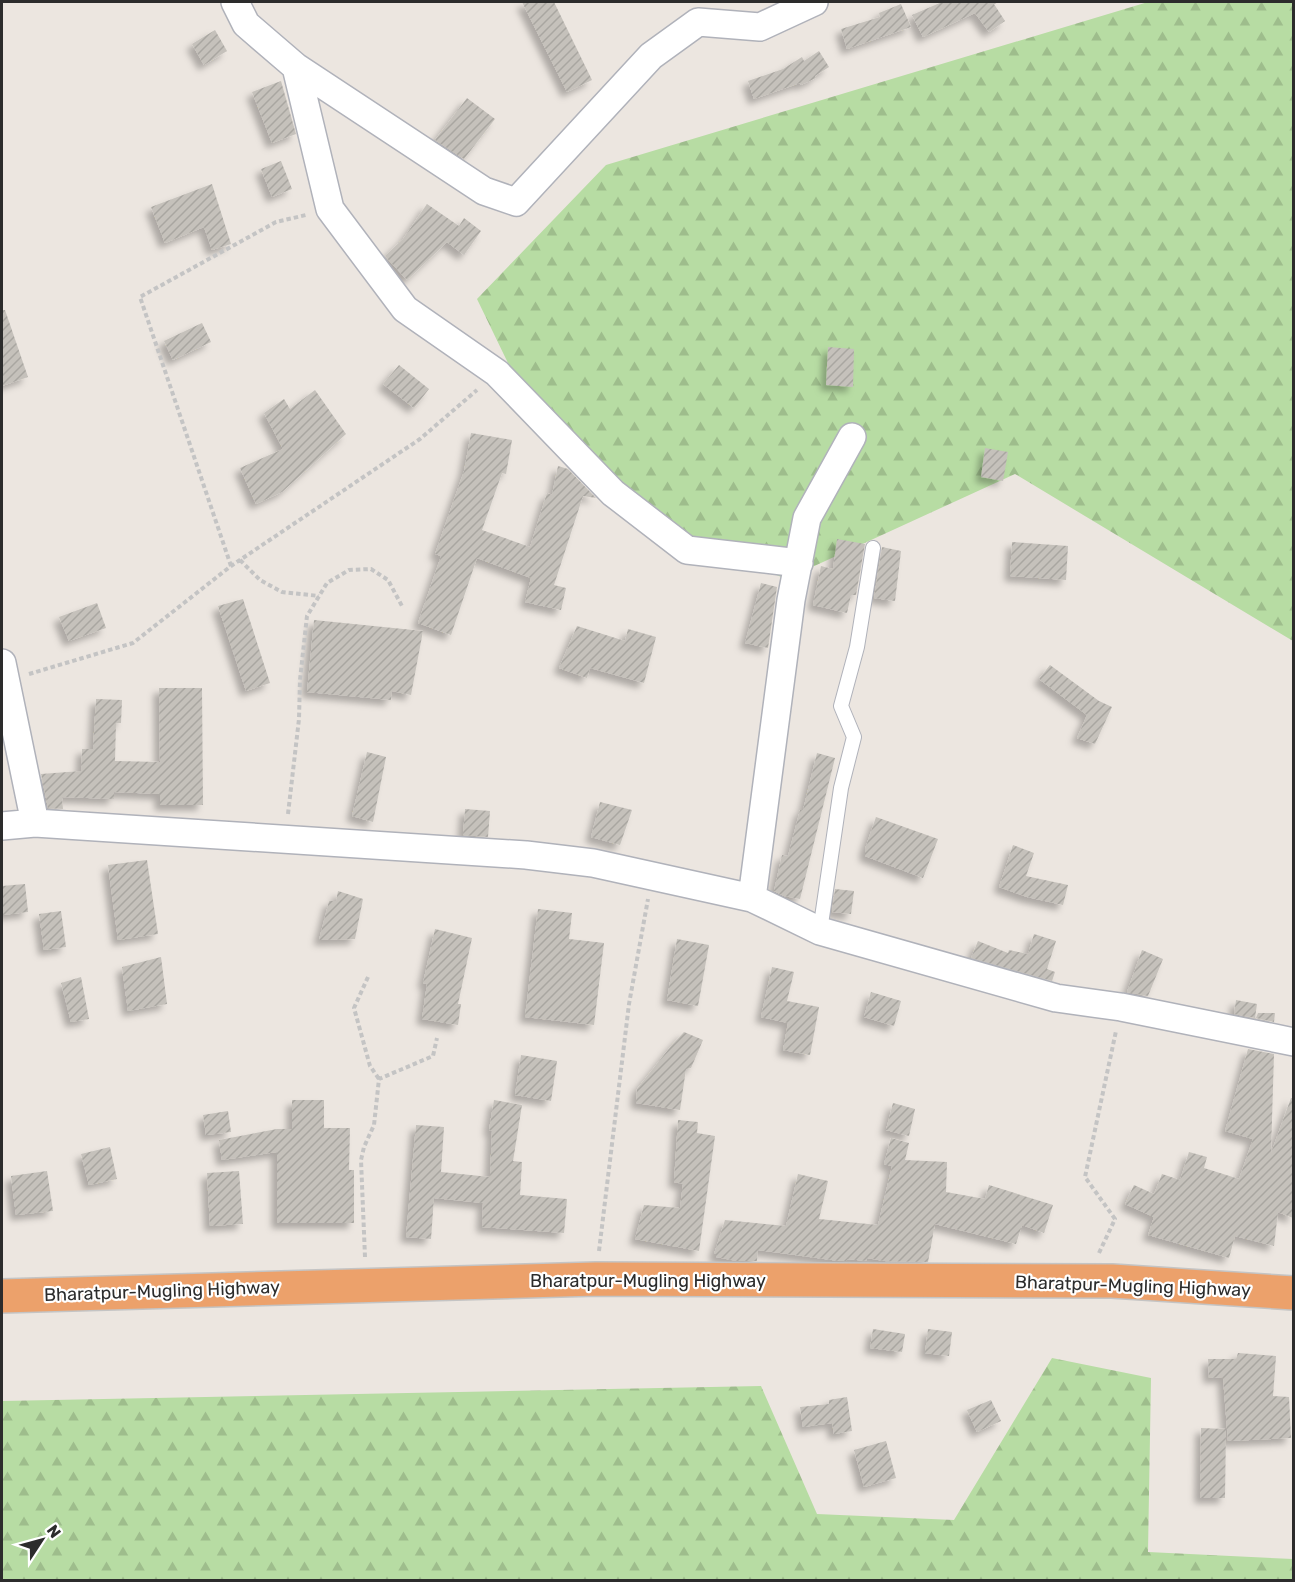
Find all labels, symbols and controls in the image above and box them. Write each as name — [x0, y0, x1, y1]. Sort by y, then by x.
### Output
street label: Bharatpur-Mugling Highway — [530, 1270, 766, 1292]
street label: Bharatpur-Mugling Highway — [1015, 1271, 1251, 1301]
street label: Bharatpur-Mugling Highway — [44, 1276, 280, 1306]
north arrow — [12, 1510, 72, 1570]
text: N — [43, 1521, 65, 1542]

